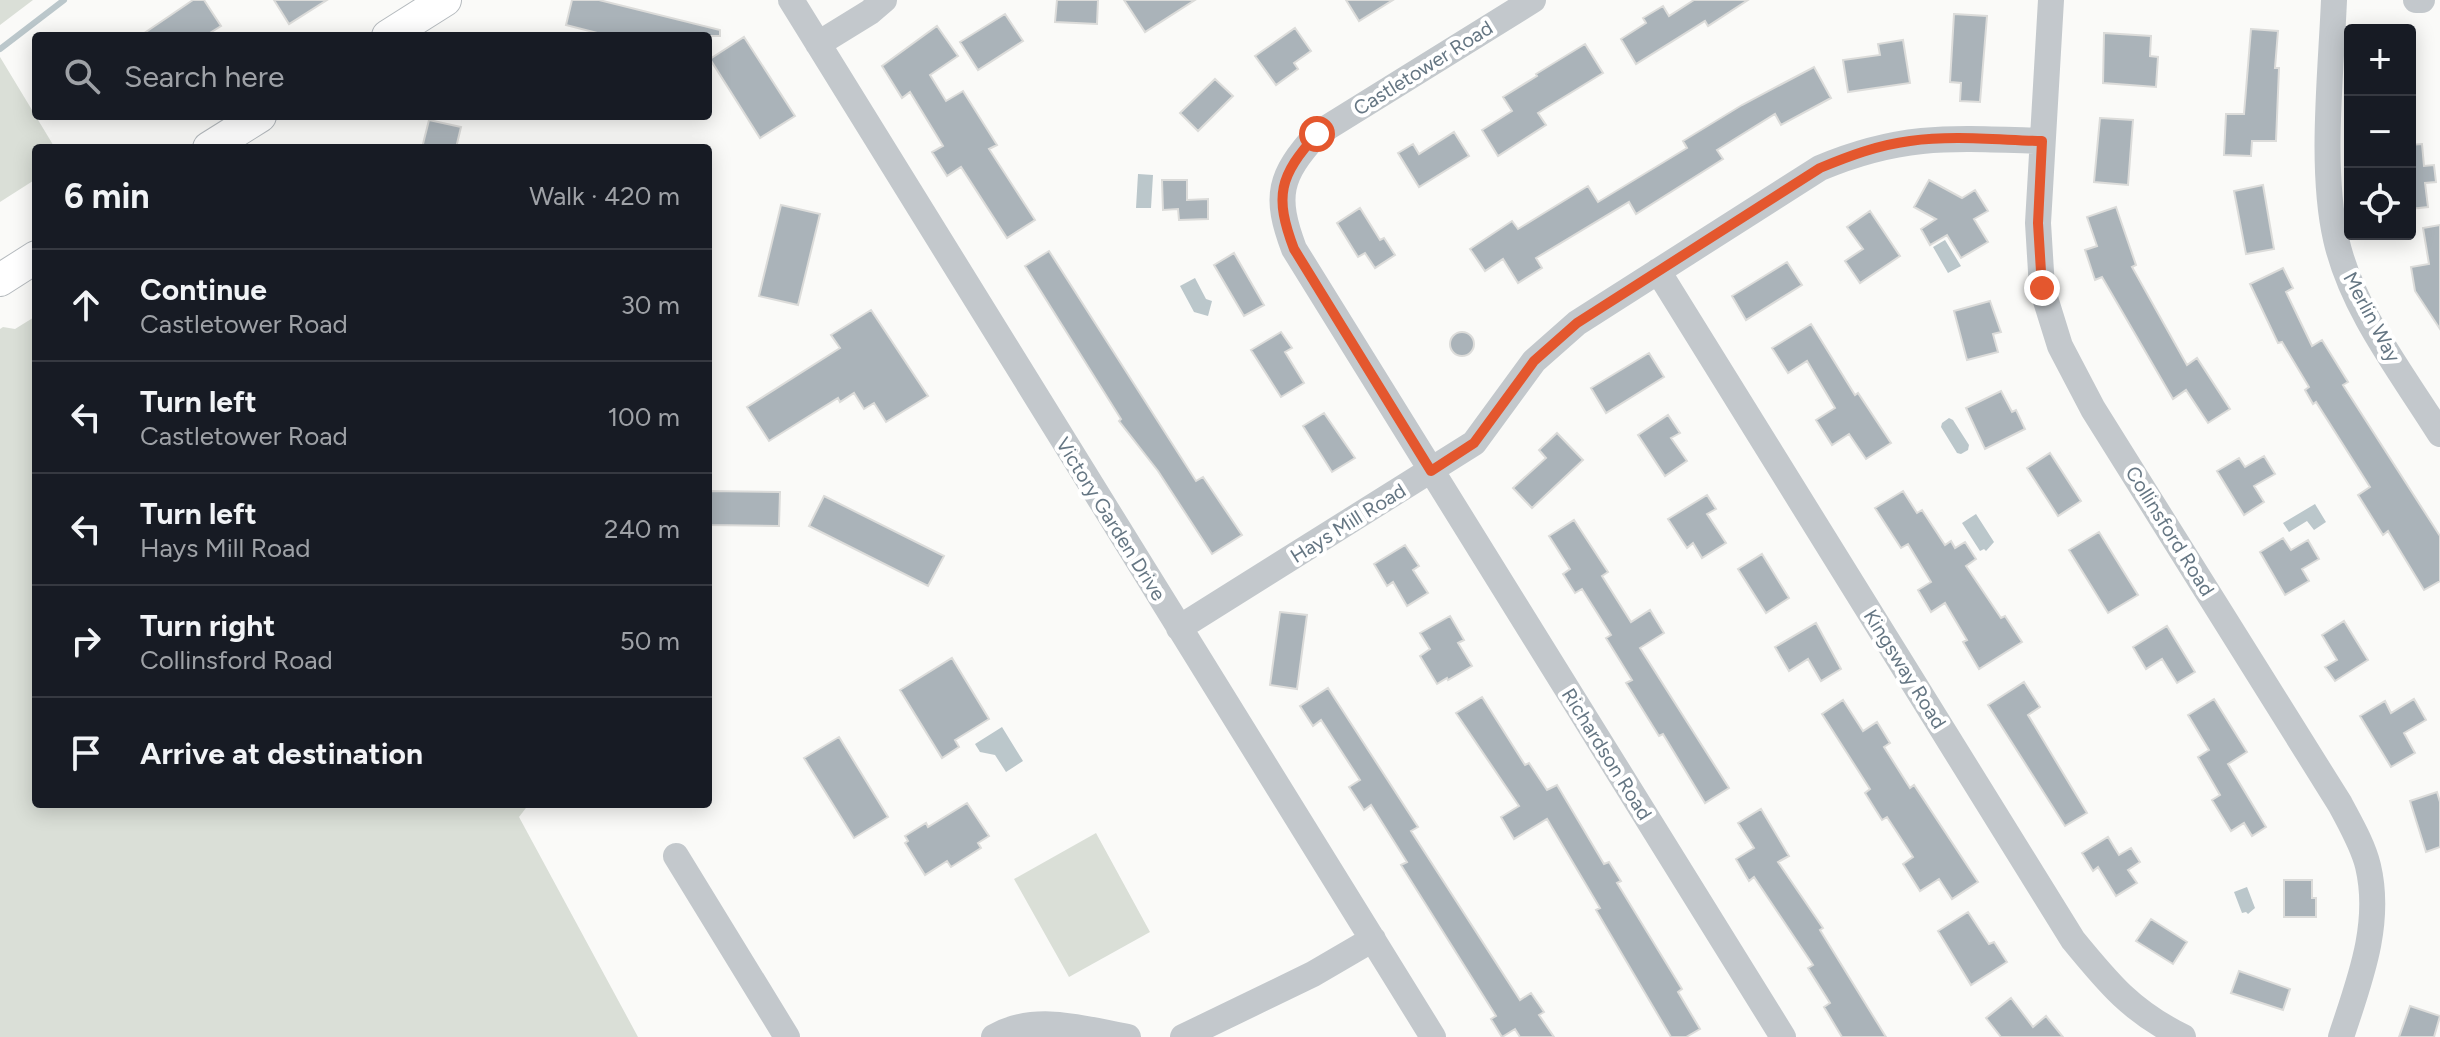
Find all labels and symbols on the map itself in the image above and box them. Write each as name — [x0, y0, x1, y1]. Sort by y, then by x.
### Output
street label: Castletower Road — [1349, 15, 1497, 121]
route start — [1299, 116, 1335, 152]
street label: Merlin Way — [2338, 268, 2406, 367]
route end — [2024, 270, 2060, 306]
street label: Victory Garden Drive — [1051, 433, 1171, 605]
street label: Collinsford Road — [2121, 462, 2219, 600]
street label: Hays Mill Road — [1286, 478, 1410, 568]
street label: Kingsway Road — [1859, 605, 1951, 733]
street label: Richardson Road — [1557, 684, 1657, 824]

